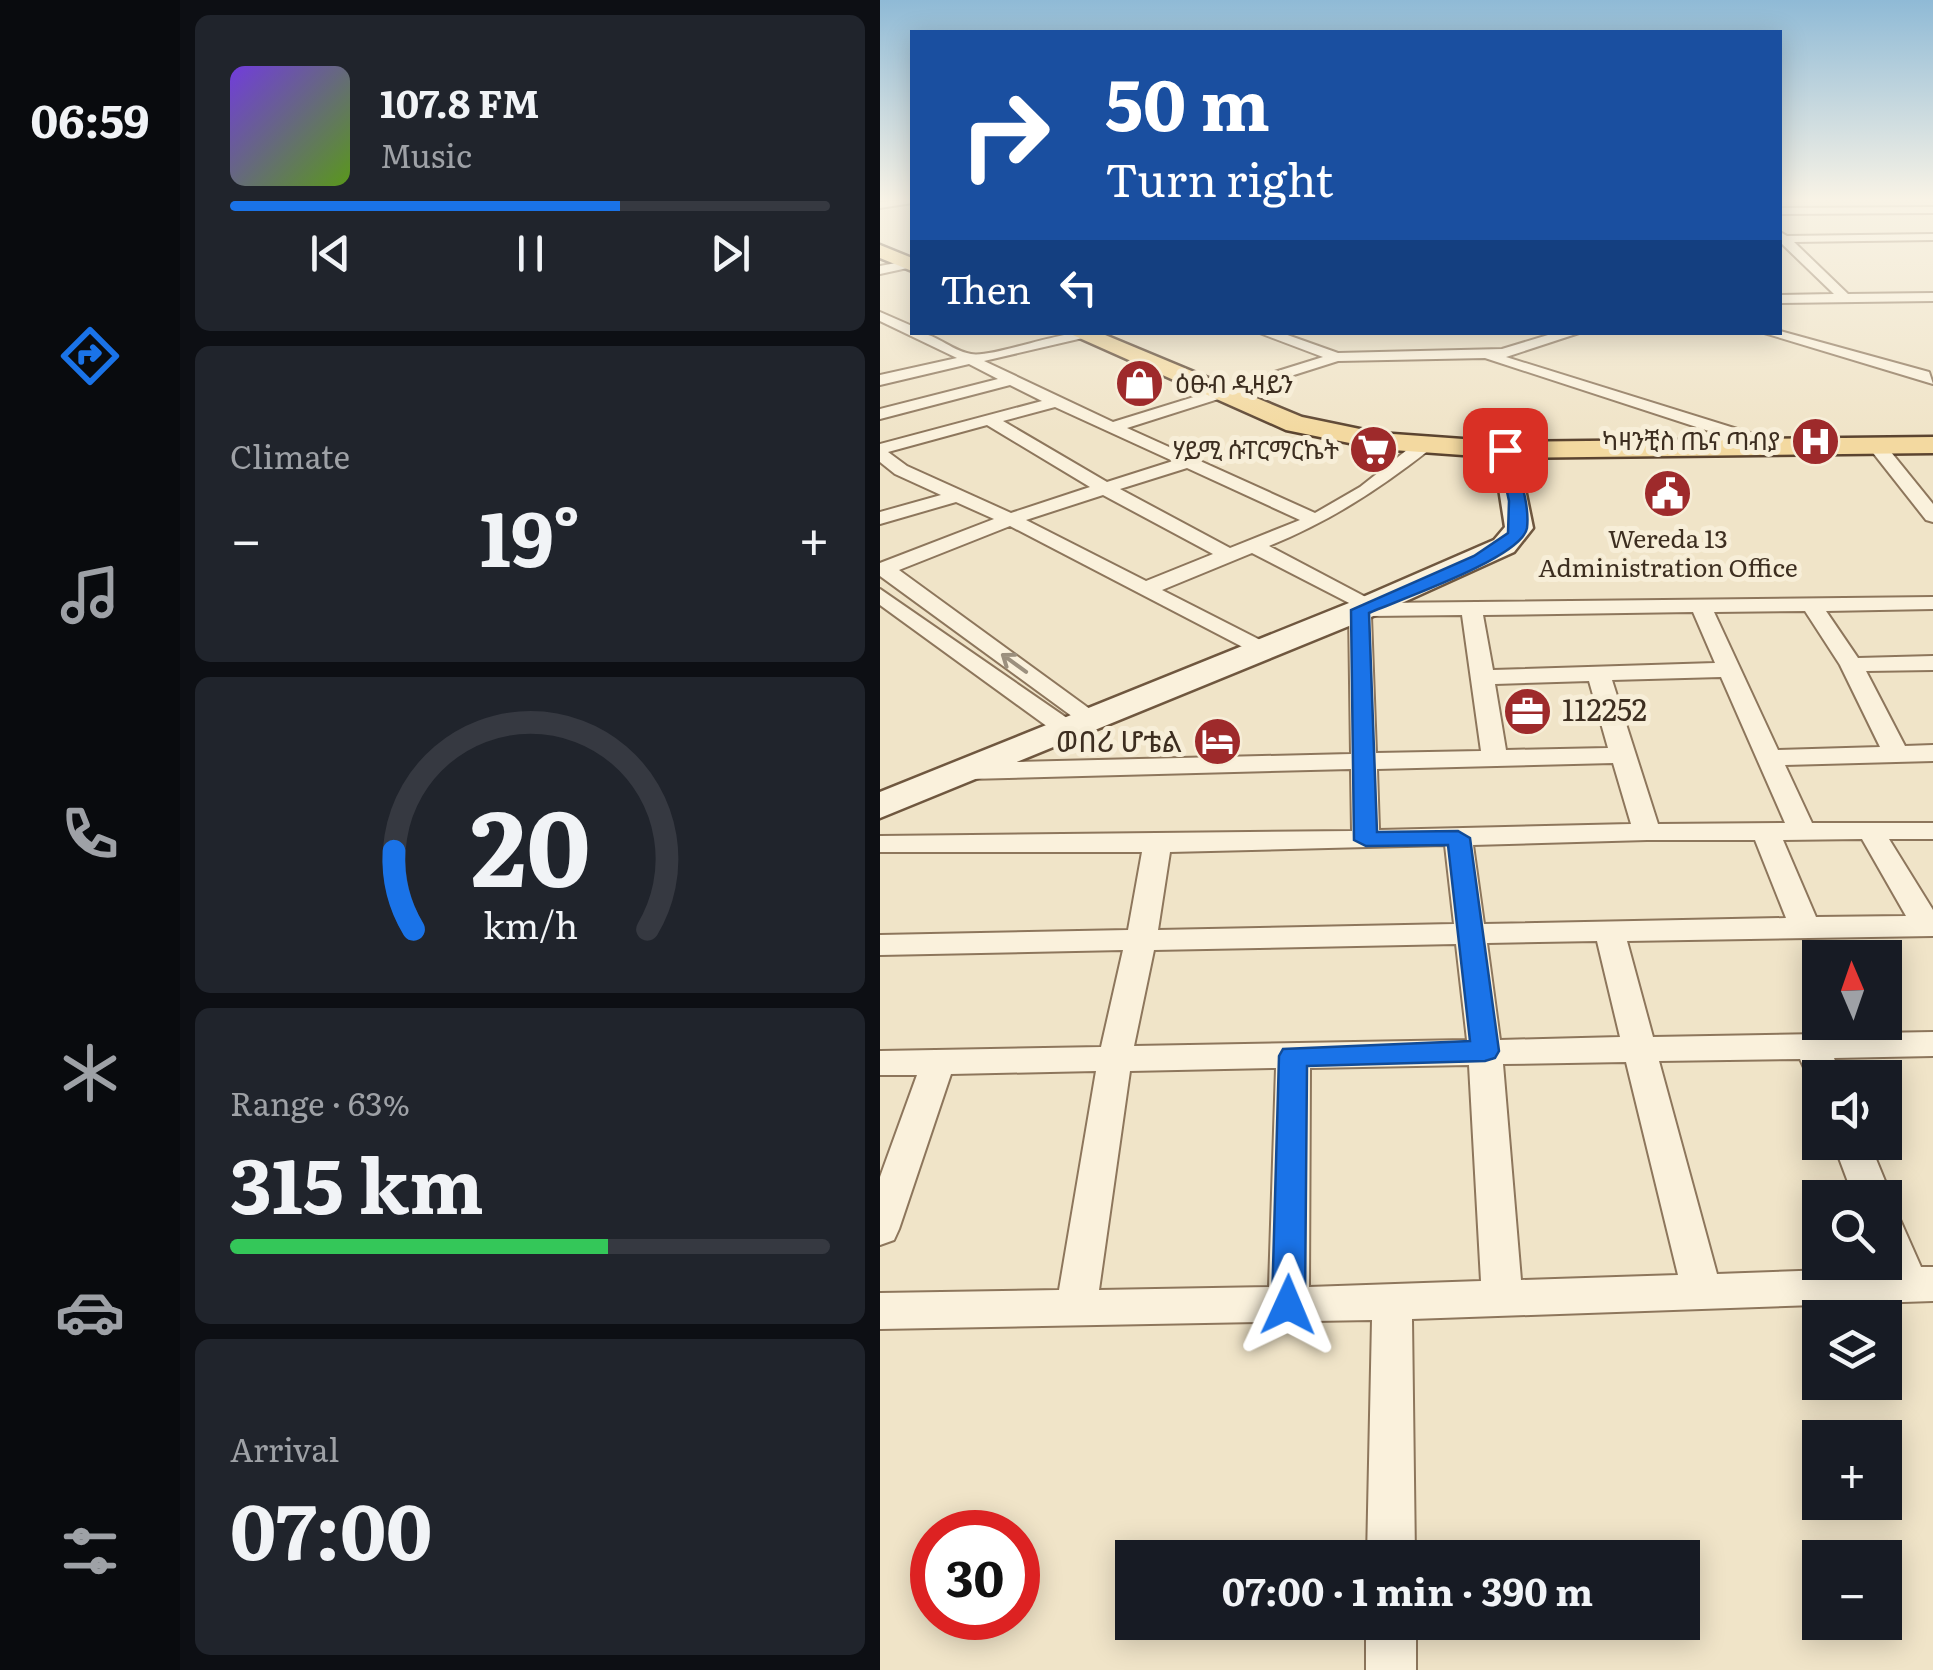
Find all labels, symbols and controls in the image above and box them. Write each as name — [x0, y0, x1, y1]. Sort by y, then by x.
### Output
text: 50 m — [1105, 49, 1270, 153]
icon: right — [940, 70, 1070, 200]
text: 107.8 FM — [380, 73, 540, 130]
text: 06:59 — [31, 85, 149, 152]
text: Music — [380, 130, 472, 178]
text: Turn right — [1105, 144, 1333, 211]
icon: previous — [303, 226, 358, 281]
icon: pause — [503, 226, 558, 281]
icon: next — [703, 226, 758, 281]
text: Then — [940, 259, 1031, 316]
icon: left — [1051, 260, 1106, 315]
icon: directions — [55, 321, 125, 391]
shop icon: ዕፁብ ዲዛይን — [1114, 358, 1166, 410]
place label: ዕፁብ ዲዛይን — [1175, 364, 1293, 401]
pin — [1463, 408, 1548, 493]
hospital icon: ካዛንቺስ ጤና ጣብያ — [1789, 415, 1841, 467]
place label: ካዛንቺስ ጤና ጣብያ — [1602, 421, 1780, 458]
icon: arrive — [1478, 423, 1533, 478]
supermarket icon: ሃይሚ ሱፐርማርኬት — [1348, 424, 1400, 476]
place label: ሃይሚ ሱፐርማርኬት — [1173, 430, 1339, 467]
text: Climate — [230, 431, 350, 479]
public building icon: Wereda 13 Administration Office — [1642, 467, 1694, 519]
text: 19° — [480, 479, 580, 590]
text: − — [230, 495, 262, 577]
text: + — [798, 495, 830, 577]
place label: Wereda 13 Administration Office — [1538, 519, 1798, 585]
icon: music — [55, 560, 125, 630]
one-way arrow — [1001, 653, 1028, 674]
office icon: 112252 — [1501, 685, 1553, 737]
place label: 112252 — [1562, 686, 1647, 730]
hotel icon: ወበሪ ሆቴል — [1191, 716, 1243, 768]
place label: ወበሪ ሆቴል — [1056, 717, 1182, 761]
text: 20 — [470, 765, 590, 919]
icon: phone — [55, 799, 125, 869]
text: km/h — [482, 897, 578, 950]
north arrow — [1802, 940, 1902, 1040]
map controls — [1802, 940, 1902, 1640]
icon: climate — [55, 1038, 125, 1108]
button: sound — [1802, 1060, 1902, 1160]
text: Range · 63% — [230, 1078, 410, 1126]
text: 315 km — [230, 1126, 484, 1237]
button: search — [1802, 1180, 1902, 1280]
position arrow — [1236, 1253, 1340, 1357]
icon: car — [55, 1277, 125, 1347]
button: layers — [1802, 1300, 1902, 1400]
button: + — [1802, 1420, 1902, 1520]
text: Arrival — [230, 1424, 339, 1472]
text: 07:00 — [230, 1472, 432, 1583]
speed limit sign: 30 — [910, 1510, 1040, 1640]
icon: filters — [55, 1516, 125, 1586]
button: − — [1802, 1540, 1902, 1640]
text: 07:00 · 1 min · 390 m — [1222, 1561, 1593, 1618]

